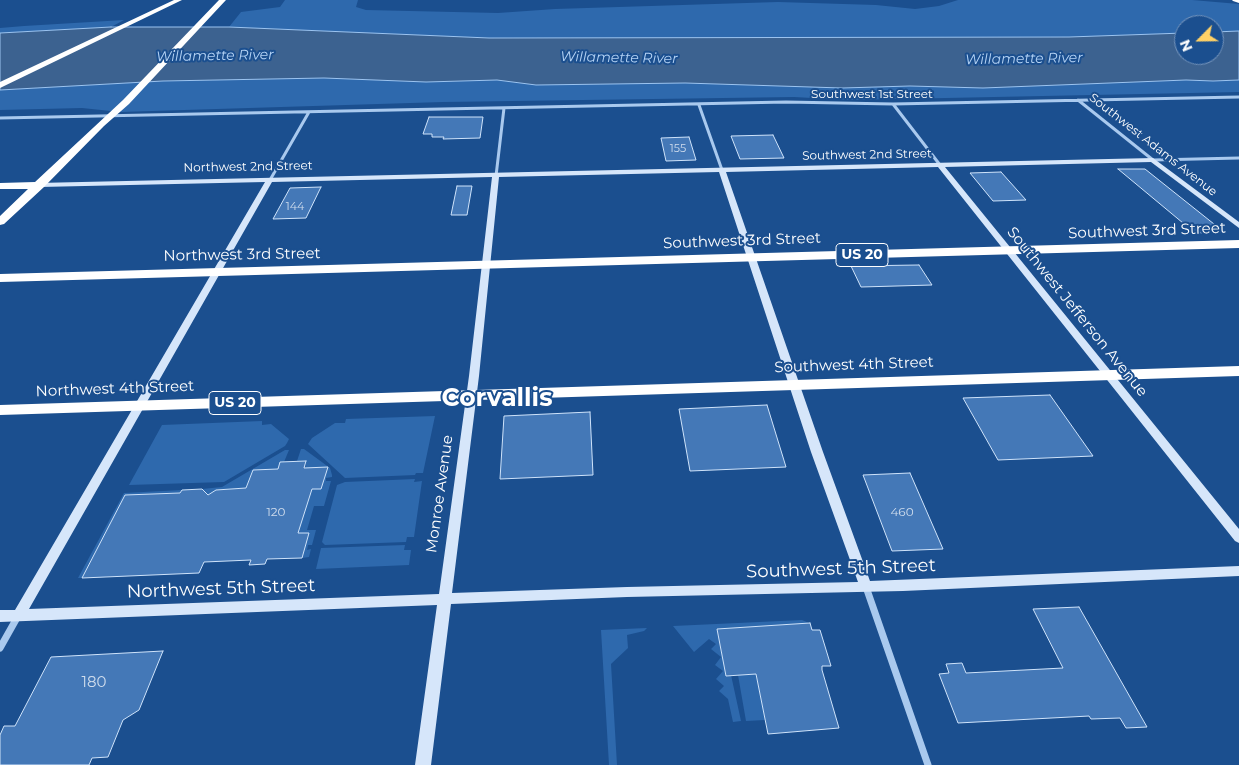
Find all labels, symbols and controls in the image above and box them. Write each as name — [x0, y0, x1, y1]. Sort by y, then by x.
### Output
north arrow — [1174, 15, 1224, 65]
text: N — [1176, 37, 1197, 54]
water label: Willamette River — [156, 47, 274, 65]
water label: Willamette River — [560, 49, 678, 67]
water label: Willamette River — [965, 50, 1083, 68]
street label: Southwest 1st Street — [811, 87, 933, 101]
street label: Southwest Adams Avenue — [1086, 91, 1220, 199]
house number: 155 — [670, 142, 686, 156]
street label: Southwest 2nd Street — [802, 147, 932, 163]
street label: Northwest 2nd Street — [183, 159, 313, 175]
house number: 144 — [286, 200, 304, 214]
street label: Southwest 3rd Street — [1068, 219, 1226, 243]
street label: Southwest Jefferson Avenue — [1003, 223, 1151, 401]
street label: Southwest 3rd Street — [663, 229, 821, 253]
road number: US 20 — [836, 244, 888, 266]
street label: Northwest 3rd Street — [163, 245, 321, 265]
street label: Southwest 4th Street — [774, 353, 934, 377]
street label: Northwest 4th Street — [35, 377, 195, 401]
district label: Corvallis — [442, 384, 552, 414]
road number: US 20 — [209, 392, 261, 414]
street label: Monroe Avenue — [423, 434, 457, 554]
house number: 120 — [266, 505, 286, 519]
house number: 460 — [890, 505, 914, 519]
street label: Southwest 5th Street — [746, 555, 936, 583]
street label: Northwest 5th Street — [126, 575, 316, 603]
house number: 180 — [82, 674, 106, 692]

